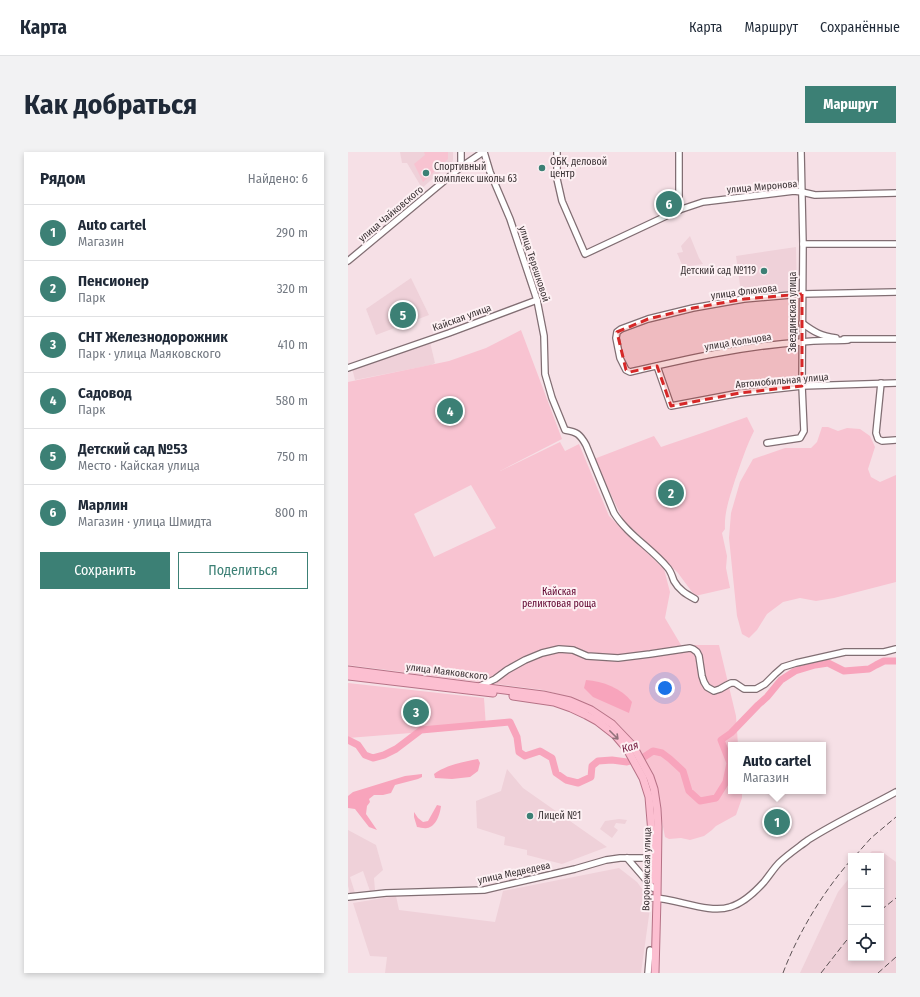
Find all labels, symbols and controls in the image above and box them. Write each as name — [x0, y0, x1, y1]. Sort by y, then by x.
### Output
text: Карта — [20, 16, 67, 39]
text: Карта — [689, 19, 722, 36]
text: Маршрут — [744, 19, 798, 36]
text: Сохранённые — [820, 19, 900, 36]
button: Маршрут — [805, 86, 896, 123]
text: Как добраться — [24, 88, 197, 121]
place label: ОБК, деловой центр — [550, 156, 607, 180]
place label: Спортивный комплекс школы 63 — [434, 161, 517, 185]
marker: ОБК, деловой центр — [537, 163, 547, 173]
text: Рядом — [40, 168, 85, 189]
marker: Спортивный комплекс школы 63 — [421, 168, 431, 178]
text: Найдено: 6 — [248, 171, 308, 186]
street label: улица Миронова — [726, 178, 798, 196]
street label: улица Чайковского — [356, 183, 426, 245]
pin: 6 — [656, 189, 682, 219]
text: Auto cartel — [78, 216, 146, 234]
street label: улица Терешковой — [516, 224, 552, 304]
text: 1 — [50, 225, 56, 240]
text: 290 m — [276, 225, 308, 240]
text: Магазин — [78, 234, 124, 249]
place label: Детский сад №119 — [680, 265, 756, 277]
marker: Детский сад №119 — [759, 266, 769, 276]
text: Пенсионер — [78, 272, 149, 290]
street label: Звездинская улица — [787, 272, 799, 352]
text: 2 — [50, 281, 56, 296]
text: 320 m — [277, 281, 308, 296]
street label: улица Флюкова — [710, 282, 778, 302]
text: Парк — [78, 290, 105, 305]
pin: 5 — [390, 300, 416, 330]
street label: Кайская улица — [431, 302, 493, 334]
text: СНТ Железнодорожник — [78, 328, 228, 346]
street label: улица Кольцова — [704, 331, 773, 353]
text: 3 — [50, 337, 56, 352]
text: 410 m — [278, 337, 308, 352]
text: Парк · улица Маяковского — [78, 346, 221, 361]
street label: Автомобильная улица — [735, 371, 829, 391]
text: Садовод — [78, 384, 132, 402]
text: 4 — [50, 393, 56, 408]
text: 580 m — [276, 393, 308, 408]
pin: 4 — [437, 396, 463, 426]
text: Парк — [78, 402, 105, 417]
text: Детский сад №53 — [78, 440, 188, 458]
text: 5 — [50, 449, 56, 464]
text: 750 m — [277, 449, 308, 464]
text: Место · Кайская улица — [78, 458, 200, 473]
pin: 2 — [658, 478, 684, 508]
text: Марлин — [78, 496, 128, 514]
text: 6 — [50, 505, 56, 520]
text: 800 m — [275, 505, 308, 520]
text: Магазин · улица Шмидта — [78, 514, 212, 529]
button: Сохранить — [40, 552, 170, 589]
button: Поделиться — [178, 552, 308, 589]
park label: Кайская реликтовая роща — [522, 586, 596, 610]
street label: улица Маяковского — [405, 661, 489, 683]
your location — [655, 678, 675, 698]
pin: 3 — [403, 697, 429, 727]
one-way arrow — [609, 730, 619, 740]
water label: Кая — [620, 738, 640, 756]
popup — [728, 742, 826, 794]
text: Auto cartel — [743, 752, 811, 770]
text: Магазин — [743, 770, 789, 785]
pin: 1 — [764, 807, 790, 837]
place label: Лицей №1 — [538, 810, 581, 822]
marker: Лицей №1 — [525, 811, 535, 821]
street label: Воронежская улица — [640, 827, 654, 911]
map controls — [848, 853, 884, 961]
button: + — [848, 853, 884, 889]
street label: улица Медведева — [477, 859, 552, 887]
button: − — [848, 889, 884, 925]
button: locate — [848, 925, 884, 961]

